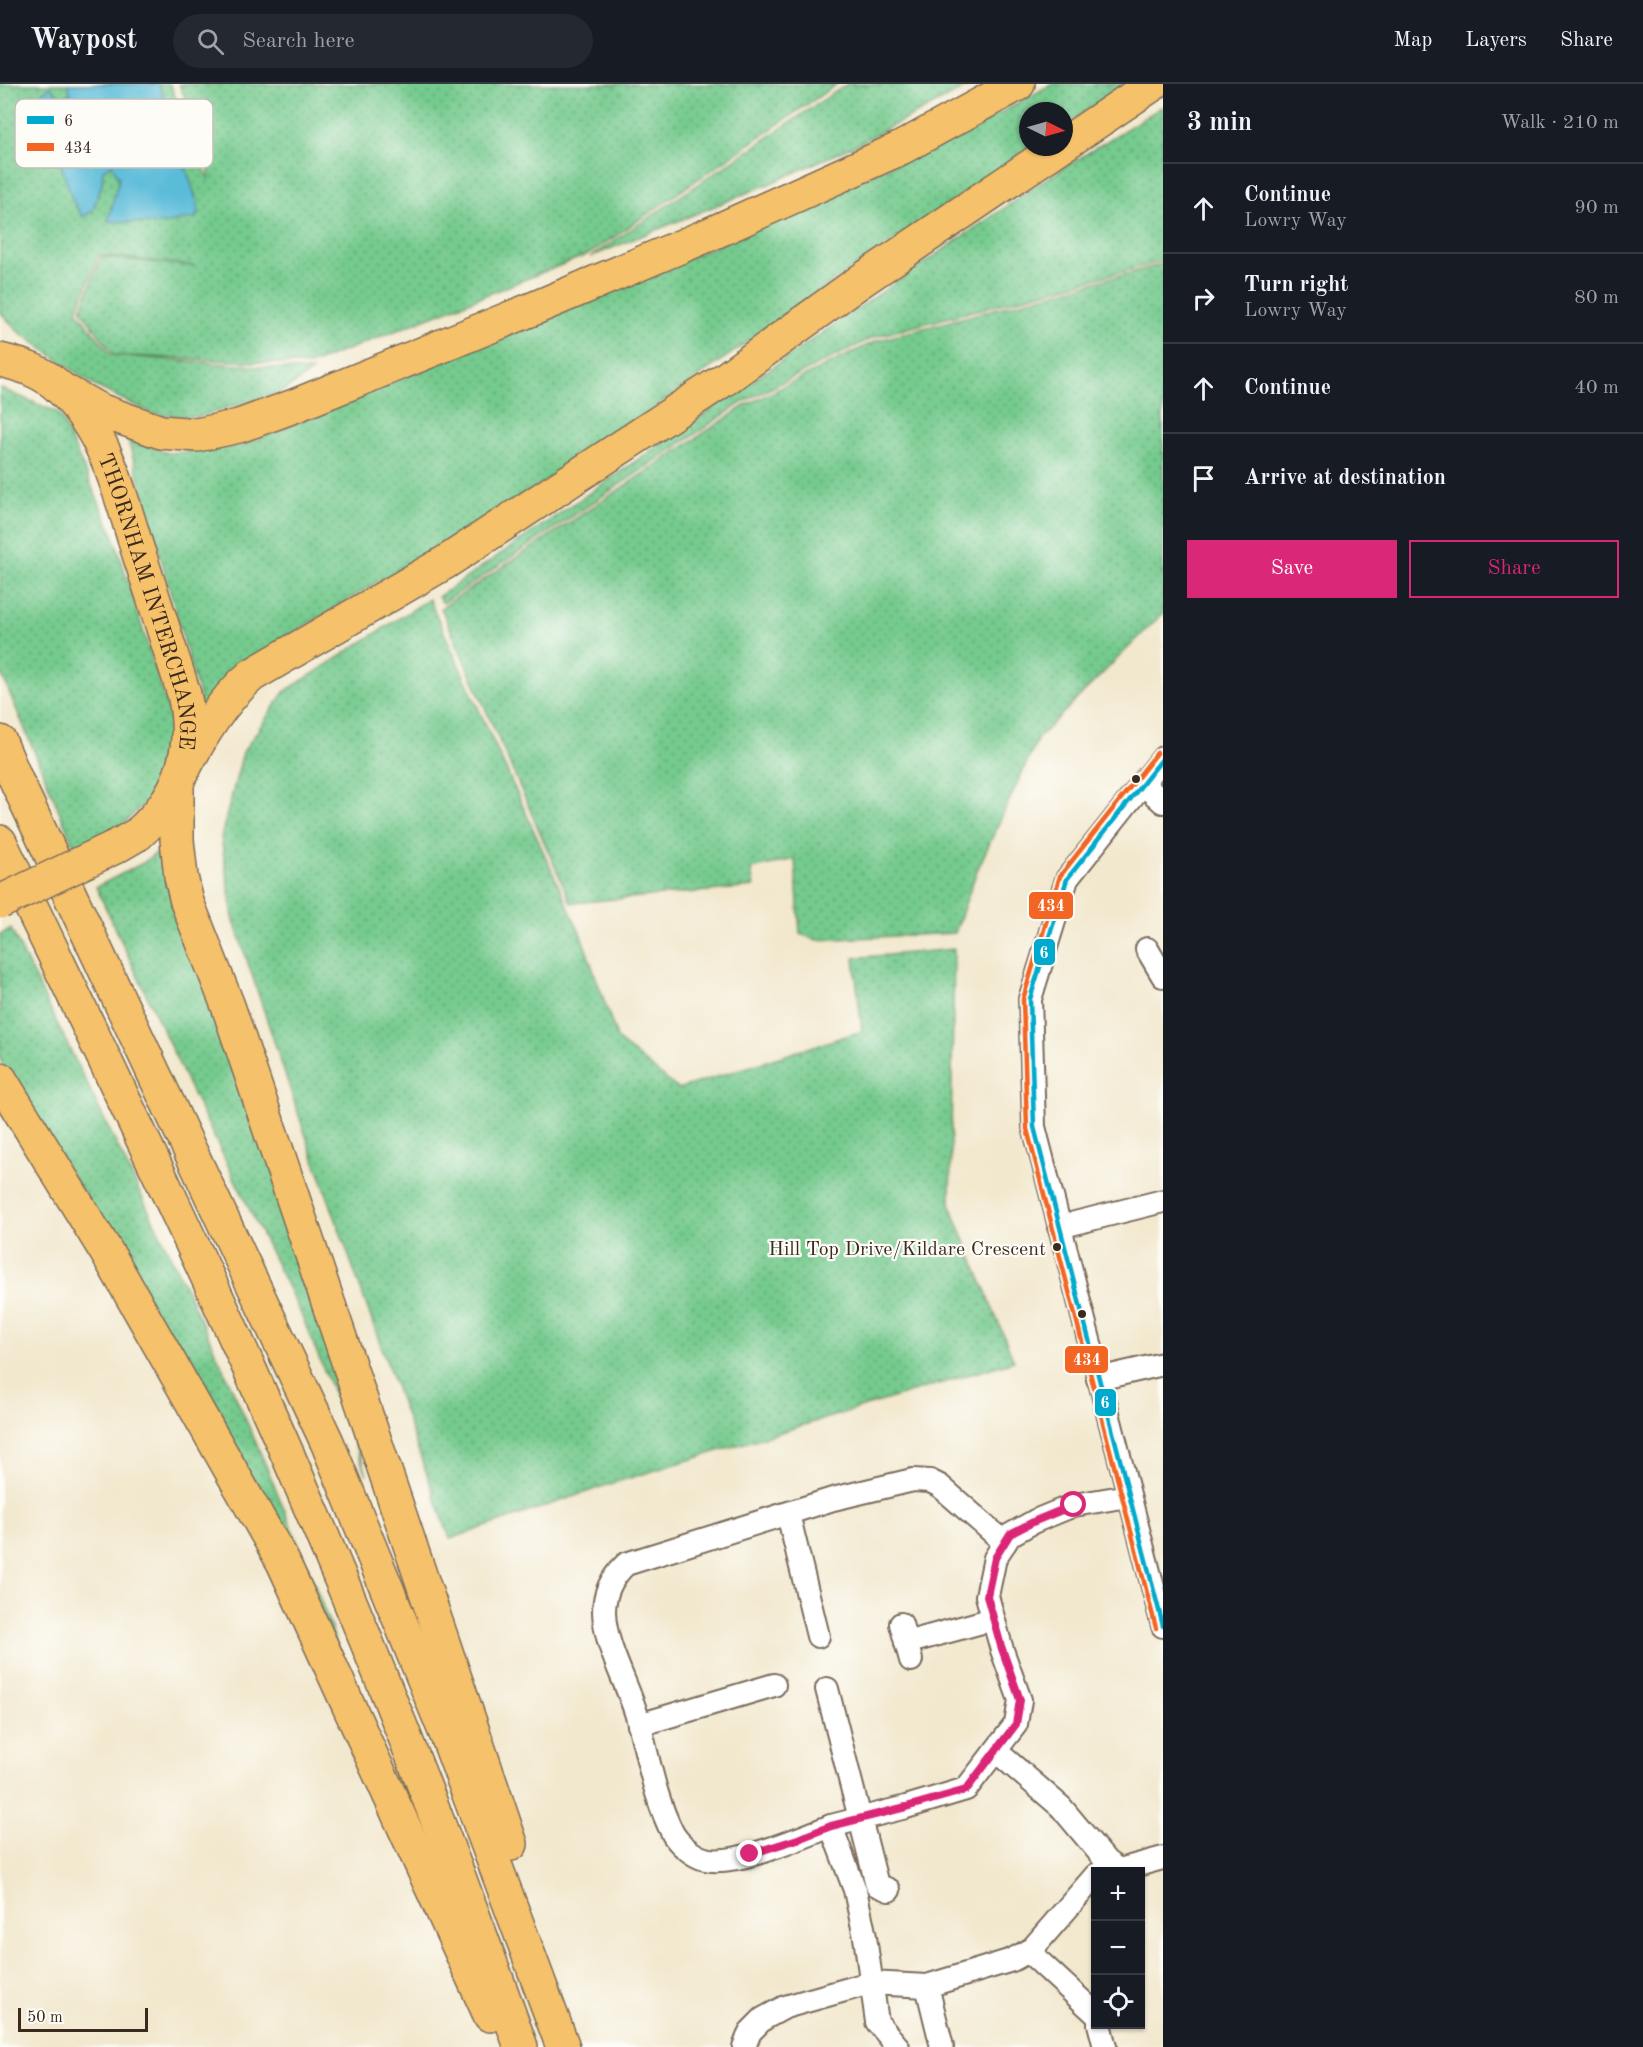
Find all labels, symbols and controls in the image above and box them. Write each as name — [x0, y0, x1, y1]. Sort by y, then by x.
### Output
search box — [173, 14, 593, 68]
icon: search — [194, 25, 227, 58]
text: Waypost — [30, 27, 137, 55]
text: Search here — [242, 30, 355, 52]
text: Map — [1393, 30, 1432, 51]
text: Layers — [1465, 30, 1527, 51]
text: Share — [1560, 30, 1613, 51]
legend — [15, 99, 213, 168]
north arrow — [1019, 102, 1073, 156]
text: 3 min — [1187, 110, 1252, 136]
text: Walk · 210 m — [1500, 113, 1619, 133]
text: 6 — [64, 114, 73, 130]
text: 434 — [64, 141, 92, 157]
text: Continue — [1244, 184, 1331, 206]
icon: ahead — [1187, 192, 1220, 225]
text: 90 m — [1574, 198, 1619, 218]
text: Lowry Way — [1244, 211, 1347, 231]
text: Turn right — [1244, 274, 1348, 296]
icon: right — [1187, 282, 1220, 315]
text: 80 m — [1574, 288, 1619, 308]
text: Lowry Way — [1244, 301, 1347, 321]
icon: ahead — [1187, 372, 1220, 405]
text: Continue — [1244, 377, 1331, 399]
text: 40 m — [1574, 378, 1619, 398]
street label: THORNHAM INTERCHANGE — [93, 450, 197, 751]
icon: arrive — [1187, 462, 1220, 495]
text: Arrive at destination — [1244, 467, 1446, 489]
button: Save — [1187, 540, 1397, 598]
button: Share — [1409, 540, 1619, 598]
unlabelled marker — [1130, 773, 1142, 785]
line badge: 434 — [1028, 891, 1074, 920]
text: 434 — [1037, 899, 1065, 915]
line badge: 6 — [1033, 938, 1056, 966]
text: 6 — [1039, 946, 1049, 962]
place label: Hill Top Drive/Kildare Crescent — [768, 1240, 1046, 1260]
marker: Hill Top Drive/Kildare Crescent — [1051, 1241, 1063, 1253]
unlabelled marker — [1076, 1308, 1088, 1320]
line badge: 434 — [1064, 1345, 1109, 1374]
text: 434 — [1073, 1353, 1101, 1369]
line badge: 6 — [1094, 1388, 1117, 1417]
text: 6 — [1100, 1396, 1110, 1412]
route start — [1060, 1491, 1086, 1517]
route end — [736, 1840, 762, 1866]
map controls — [1091, 1867, 1145, 2029]
button: + — [1091, 1867, 1145, 1921]
button: − — [1091, 1921, 1145, 1975]
button: locate — [1091, 1975, 1145, 2029]
scale bar — [18, 2005, 148, 2032]
text: 50 m — [27, 2010, 63, 2026]

